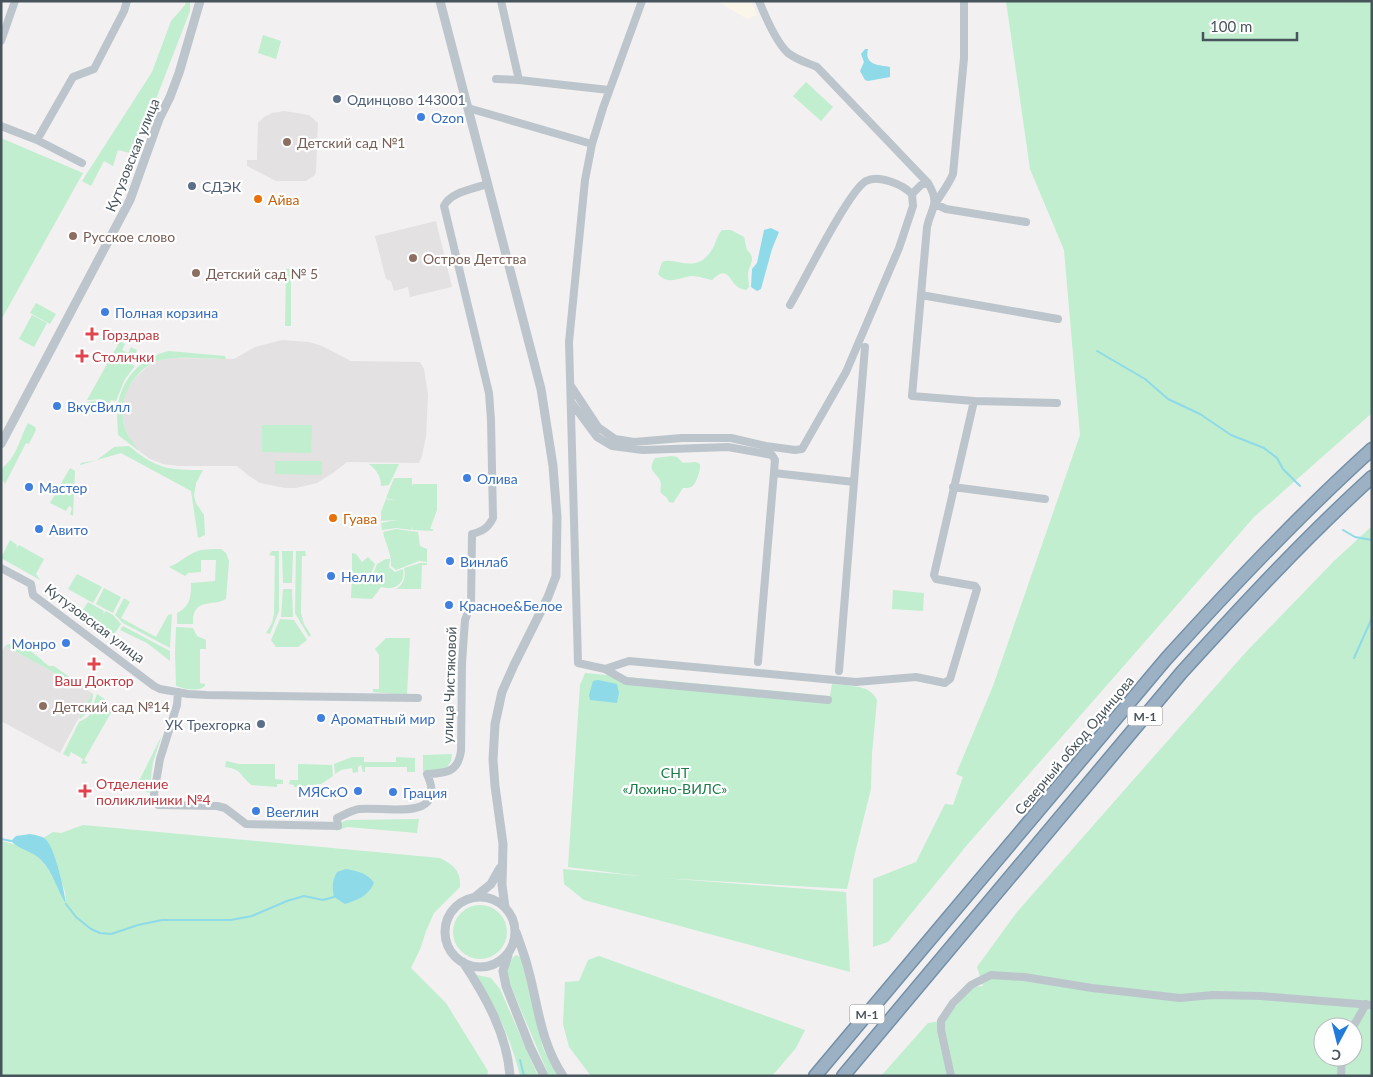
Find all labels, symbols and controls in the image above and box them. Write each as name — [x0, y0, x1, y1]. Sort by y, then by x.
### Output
scale bar — [1203, 10, 1297, 42]
text: 100 m — [1210, 17, 1252, 35]
place label: Одинцово 143001 — [347, 91, 466, 108]
marker: Одинцово 143001 — [331, 93, 343, 105]
street label: Кутузовская улица — [101, 96, 163, 214]
place label: Ozon — [431, 109, 464, 126]
marker: Ozon — [415, 111, 427, 123]
place label: Детский сад №1 — [297, 134, 406, 151]
marker: Детский сад №1 — [281, 136, 293, 148]
place label: СДЭК — [202, 178, 242, 195]
marker: СДЭК — [186, 180, 198, 192]
place label: Айва — [268, 191, 299, 208]
marker: Айва — [252, 193, 264, 205]
place label: Русское слово — [83, 228, 175, 245]
marker: Русское слово — [67, 230, 79, 242]
place label: Остров Детства — [423, 250, 527, 267]
marker: Остров Детства — [407, 252, 419, 264]
place label: Детский сад № 5 — [206, 265, 318, 282]
marker: Детский сад № 5 — [190, 267, 202, 279]
place label: Полная корзина — [115, 304, 218, 321]
marker: Полная корзина — [99, 306, 111, 318]
place label: Горздрав — [102, 326, 159, 343]
marker: Горздрав — [86, 328, 98, 340]
place label: Столички — [92, 348, 154, 365]
marker: Столички — [76, 350, 88, 362]
place label: ВкусВилл — [67, 398, 130, 415]
marker: ВкусВилл — [51, 400, 63, 412]
place label: Олива — [477, 470, 518, 487]
marker: Олива — [461, 472, 473, 484]
place label: Мастер — [39, 479, 88, 496]
marker: Мастер — [23, 481, 35, 493]
place label: Гуава — [343, 510, 377, 527]
marker: Гуава — [327, 512, 339, 524]
place label: Авито — [49, 521, 88, 538]
marker: Авито — [33, 523, 45, 535]
place label: Винлаб — [460, 553, 508, 570]
marker: Винлаб — [444, 555, 456, 567]
place label: Нелли — [341, 568, 383, 585]
marker: Нелли — [325, 570, 337, 582]
street label: Кутузовская улица — [42, 580, 148, 666]
place label: Красное&Белое — [459, 597, 563, 614]
marker: Красное&Белое — [443, 599, 455, 611]
street label: улица Чистяковой — [438, 626, 460, 744]
place label: Монро — [12, 635, 56, 652]
marker: Монро — [60, 637, 72, 649]
marker: Ваш Доктор — [88, 658, 100, 670]
place label: Ваш Доктор — [54, 672, 134, 689]
street label: Северный обход Одинцова — [1011, 672, 1137, 818]
place label: Детский сад №14 — [53, 698, 170, 715]
marker: Детский сад №14 — [37, 700, 49, 712]
road number: М-1 — [1128, 706, 1162, 726]
place label: Ароматный мир — [331, 710, 435, 727]
marker: Ароматный мир — [315, 712, 327, 724]
place label: УК Трехгорка — [165, 716, 251, 733]
marker: УК Трехгорка — [255, 718, 267, 730]
park label: СНТ «Лохино-ВИЛС» — [623, 764, 727, 797]
place label: Отделение поликлиники №4 — [96, 775, 211, 808]
place label: МЯСкО — [298, 783, 348, 800]
marker: Отделение поликлиники №4 — [78, 784, 92, 798]
place label: Грация — [403, 784, 447, 801]
marker: МЯСкО — [352, 785, 364, 797]
marker: Грация — [387, 786, 399, 798]
place label: Beerлин — [266, 803, 319, 820]
marker: Beerлин — [250, 805, 262, 817]
road number: М-1 — [850, 1004, 884, 1024]
north arrow — [1313, 1017, 1363, 1067]
text: С — [1330, 1046, 1342, 1064]

